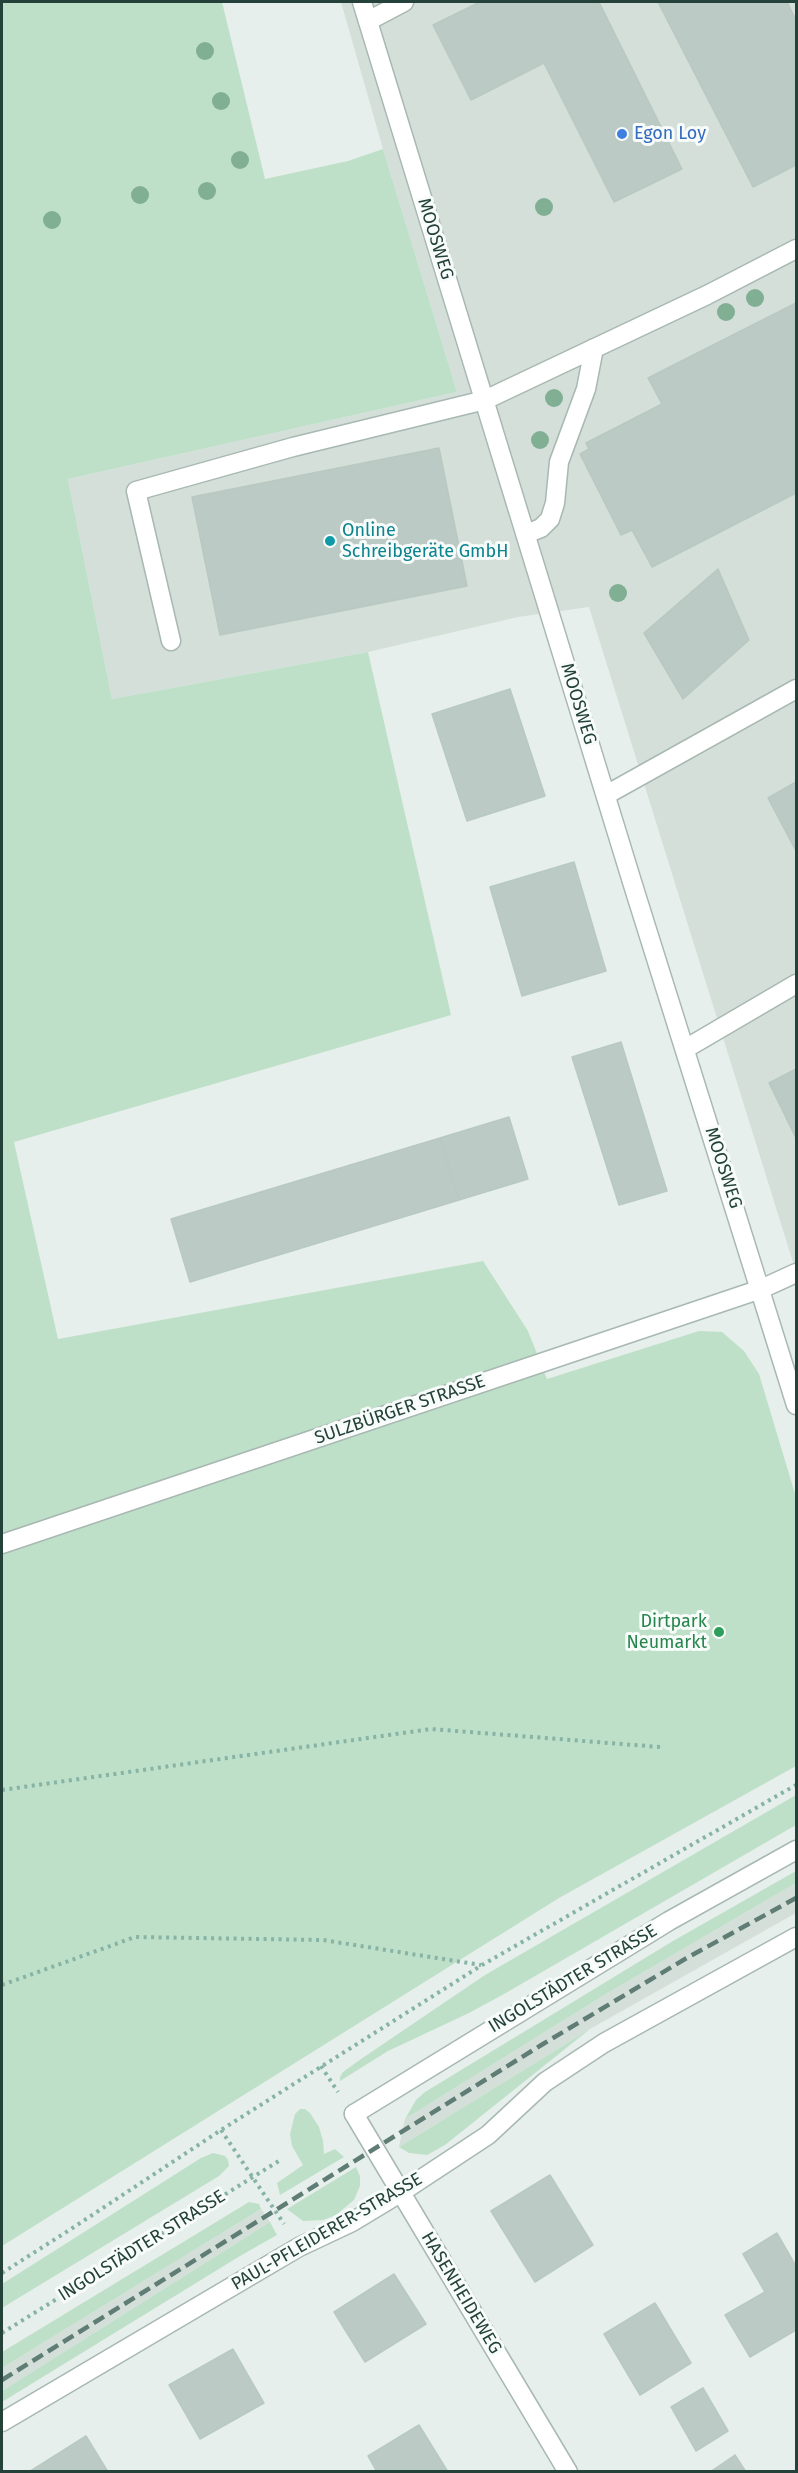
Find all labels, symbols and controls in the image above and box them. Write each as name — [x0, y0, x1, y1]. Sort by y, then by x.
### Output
place label: Egon Loy — [634, 123, 706, 145]
marker: Egon Loy — [615, 127, 629, 141]
street label: MOOSWEG — [412, 196, 458, 282]
place label: Online Schreibgeräte GmbH — [342, 520, 508, 562]
marker: Online Schreibgeräte GmbH — [323, 534, 337, 548]
street label: MOOSWEG — [555, 661, 601, 747]
street label: MOOSWEG — [700, 1125, 746, 1211]
street label: SULZBÜRGER STRASSE — [312, 1371, 488, 1449]
place label: Dirtpark Neumarkt — [627, 1611, 707, 1654]
marker: Dirtpark Neumarkt — [712, 1625, 726, 1639]
street label: INGOLSTÄDTER STRASSE — [485, 1920, 661, 2038]
street label: PAUL-PFLEIDERER-STRASSE — [228, 2168, 426, 2296]
street label: INGOLSTÄDTER STRASSE — [55, 2186, 229, 2306]
street label: HASENHEIDEWEG — [416, 2228, 506, 2358]

